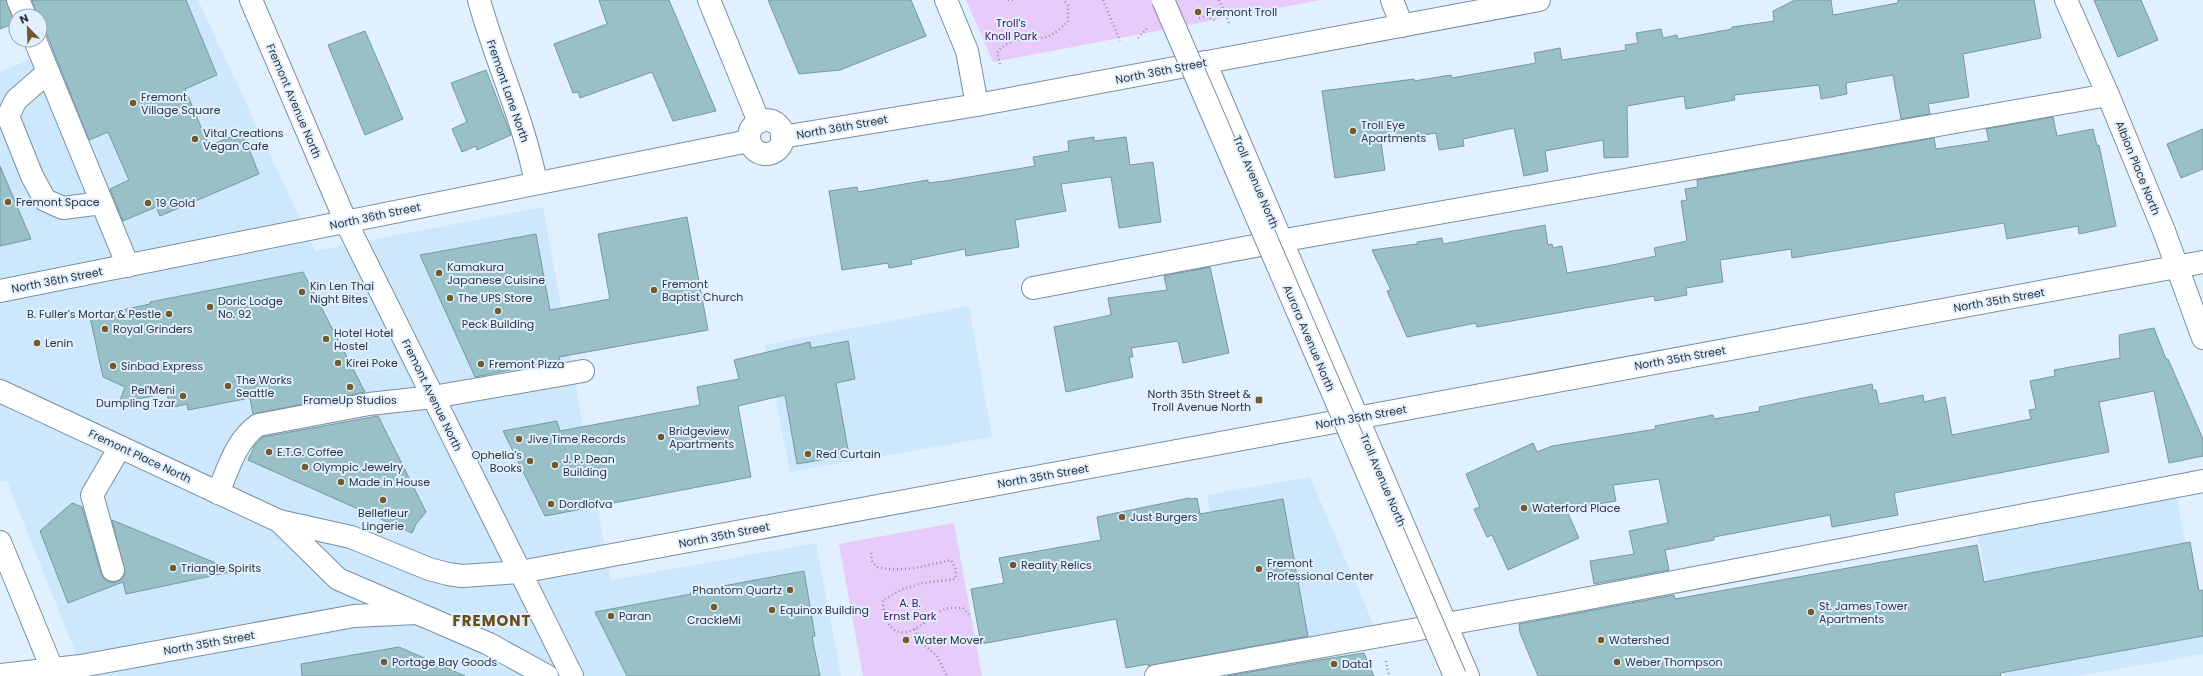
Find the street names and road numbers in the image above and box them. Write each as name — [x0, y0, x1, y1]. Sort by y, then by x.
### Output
street label: Fremont Lane North — [483, 37, 533, 145]
street label: Fremont Avenue North — [263, 41, 325, 161]
street label: North 36th Street — [1114, 54, 1208, 88]
street label: North 36th Street — [795, 111, 889, 143]
street label: Albion Place North — [2112, 119, 2164, 217]
street label: Troll Avenue North — [1229, 133, 1283, 231]
street label: North 36th Street — [328, 199, 422, 233]
street label: North 36th Street — [10, 263, 104, 297]
street label: Aurora Avenue North — [1279, 282, 1339, 394]
street label: North 35th Street — [1952, 284, 2046, 316]
street label: Fremont Avenue North — [398, 336, 466, 454]
street label: North 35th Street — [1633, 342, 1727, 374]
street label: North 35th Street — [1314, 401, 1408, 433]
street label: Fremont Place North — [86, 425, 194, 487]
street label: Troll Avenue North — [1356, 431, 1410, 529]
street label: North 35th Street — [996, 460, 1090, 492]
street label: North 35th Street — [677, 518, 771, 552]
street label: North 35th Street — [162, 627, 256, 659]

